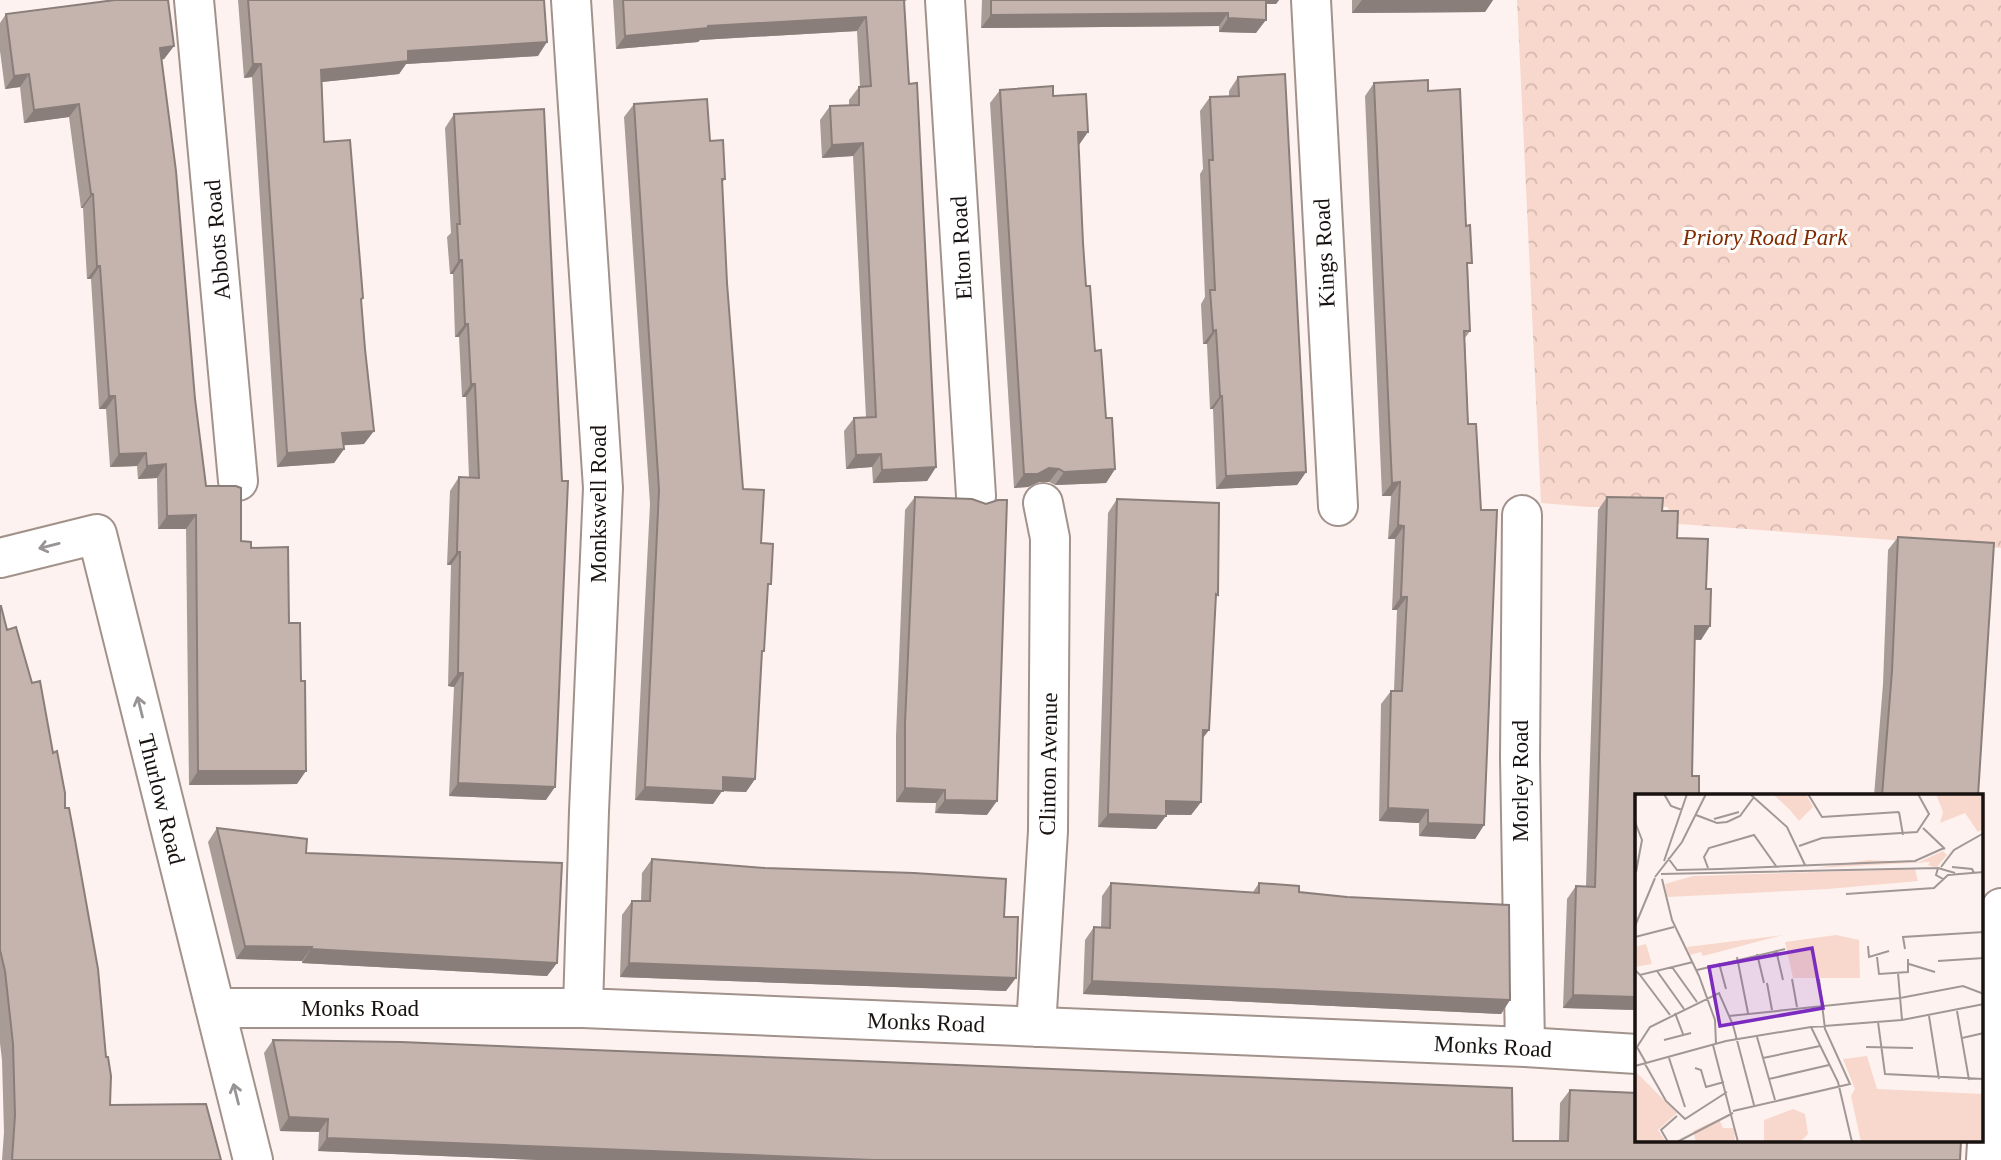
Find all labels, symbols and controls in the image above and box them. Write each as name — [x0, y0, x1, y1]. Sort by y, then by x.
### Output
street label: Abbots Road — [200, 178, 235, 301]
street label: Elton Road — [946, 195, 977, 301]
street label: Kings Road — [1309, 197, 1340, 308]
park label: Priory Road Park — [1682, 225, 1848, 250]
street label: Monkswell Road — [586, 425, 611, 583]
one-way arrow — [38, 540, 61, 553]
street label: Clinton Avenue — [1035, 692, 1062, 836]
one-way arrow — [132, 696, 146, 719]
street label: Morley Road — [1508, 720, 1533, 842]
street label: Thurlow Road — [133, 731, 190, 867]
inset map — [1635, 794, 1983, 1142]
street label: Monks Road — [301, 996, 420, 1021]
street label: Monks Road — [866, 1008, 986, 1037]
street label: Monks Road — [1433, 1031, 1553, 1062]
one-way arrow — [229, 1083, 242, 1106]

